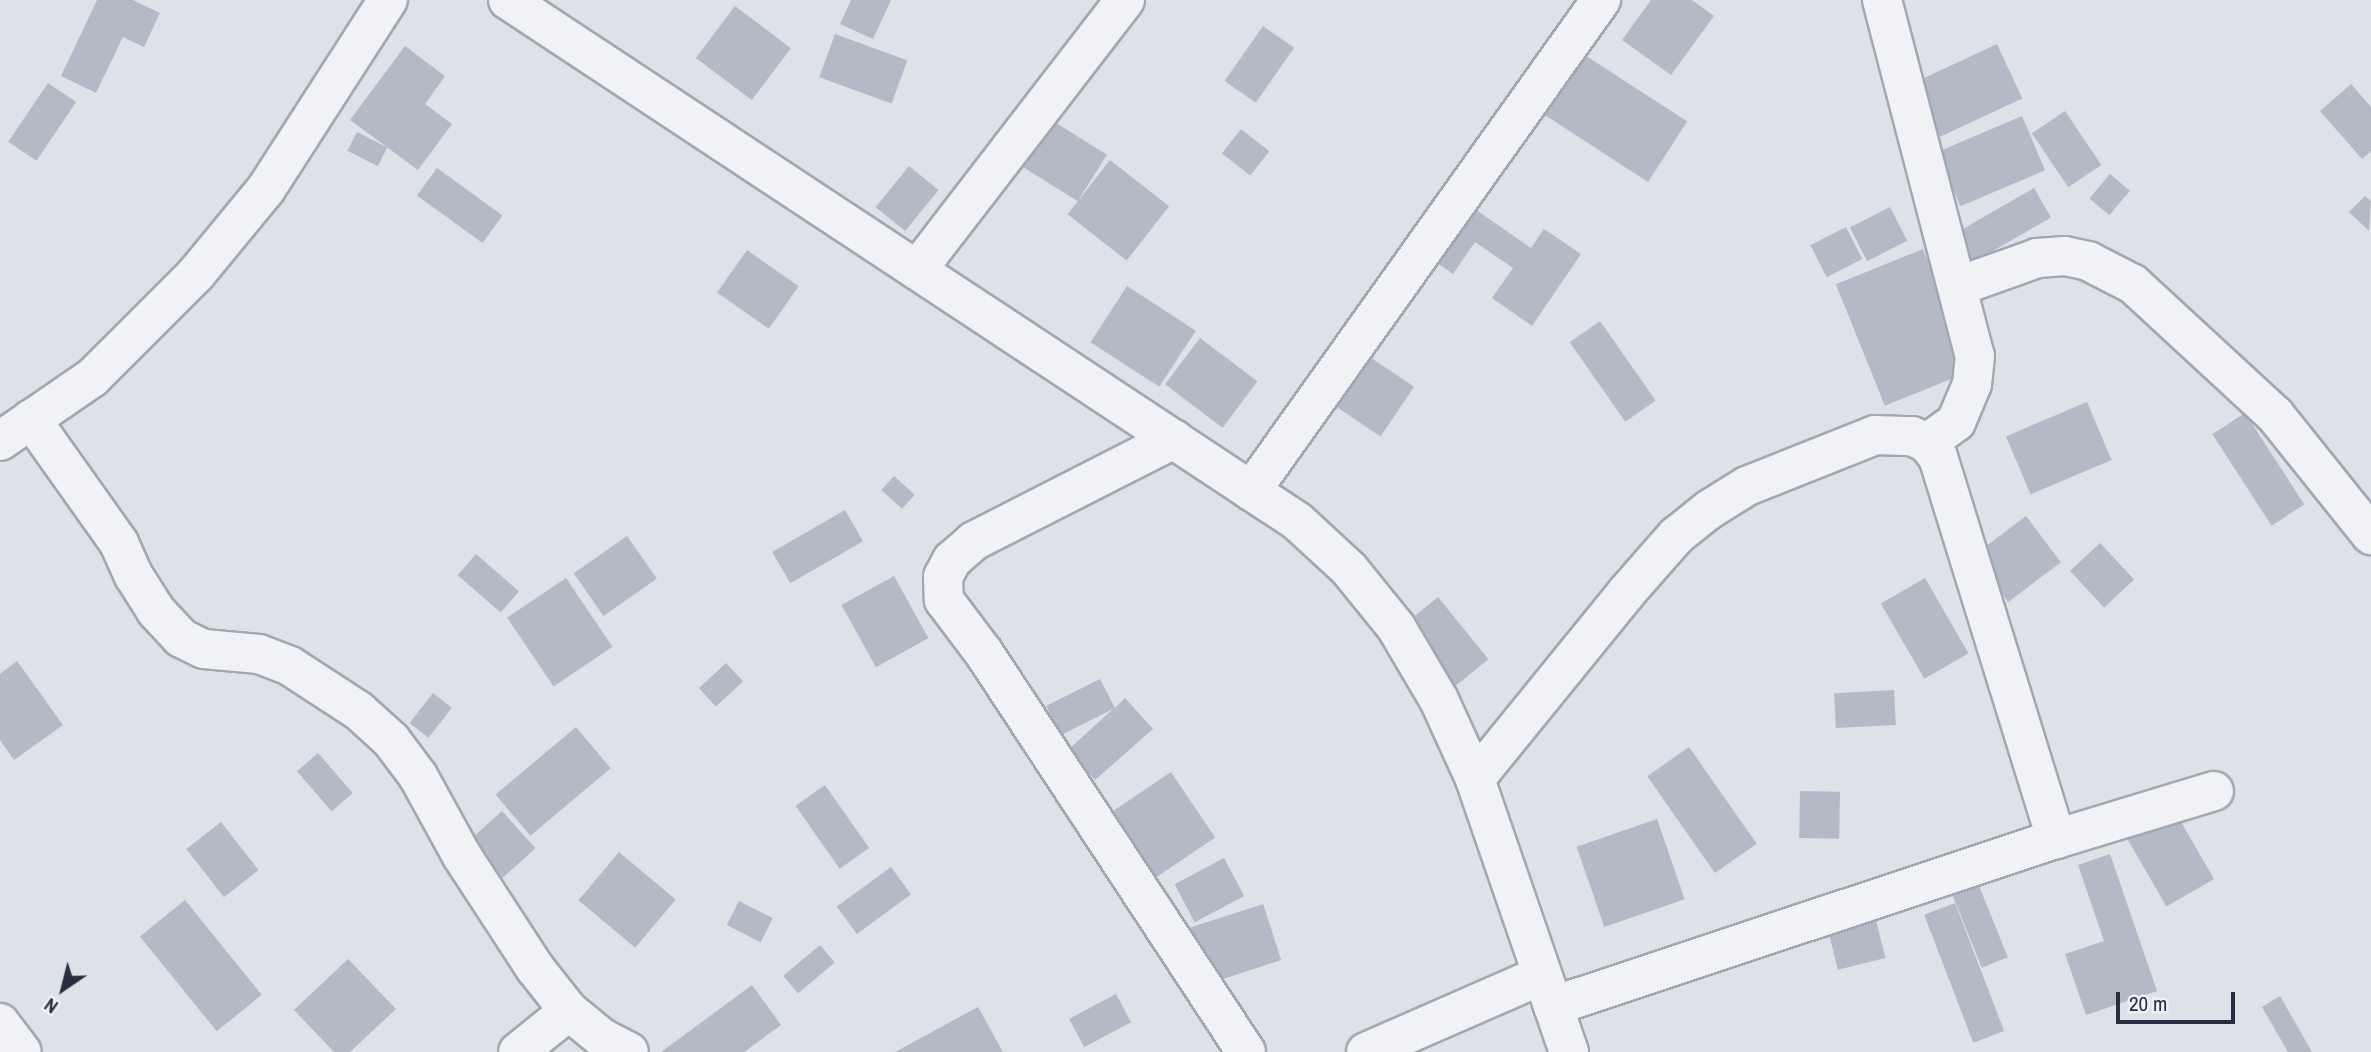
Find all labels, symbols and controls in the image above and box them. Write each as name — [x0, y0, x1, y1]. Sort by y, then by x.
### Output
north arrow — [28, 954, 98, 1024]
scale bar — [2119, 978, 2238, 1022]
text: 20 m — [2129, 989, 2167, 1018]
text: N — [39, 992, 63, 1020]

